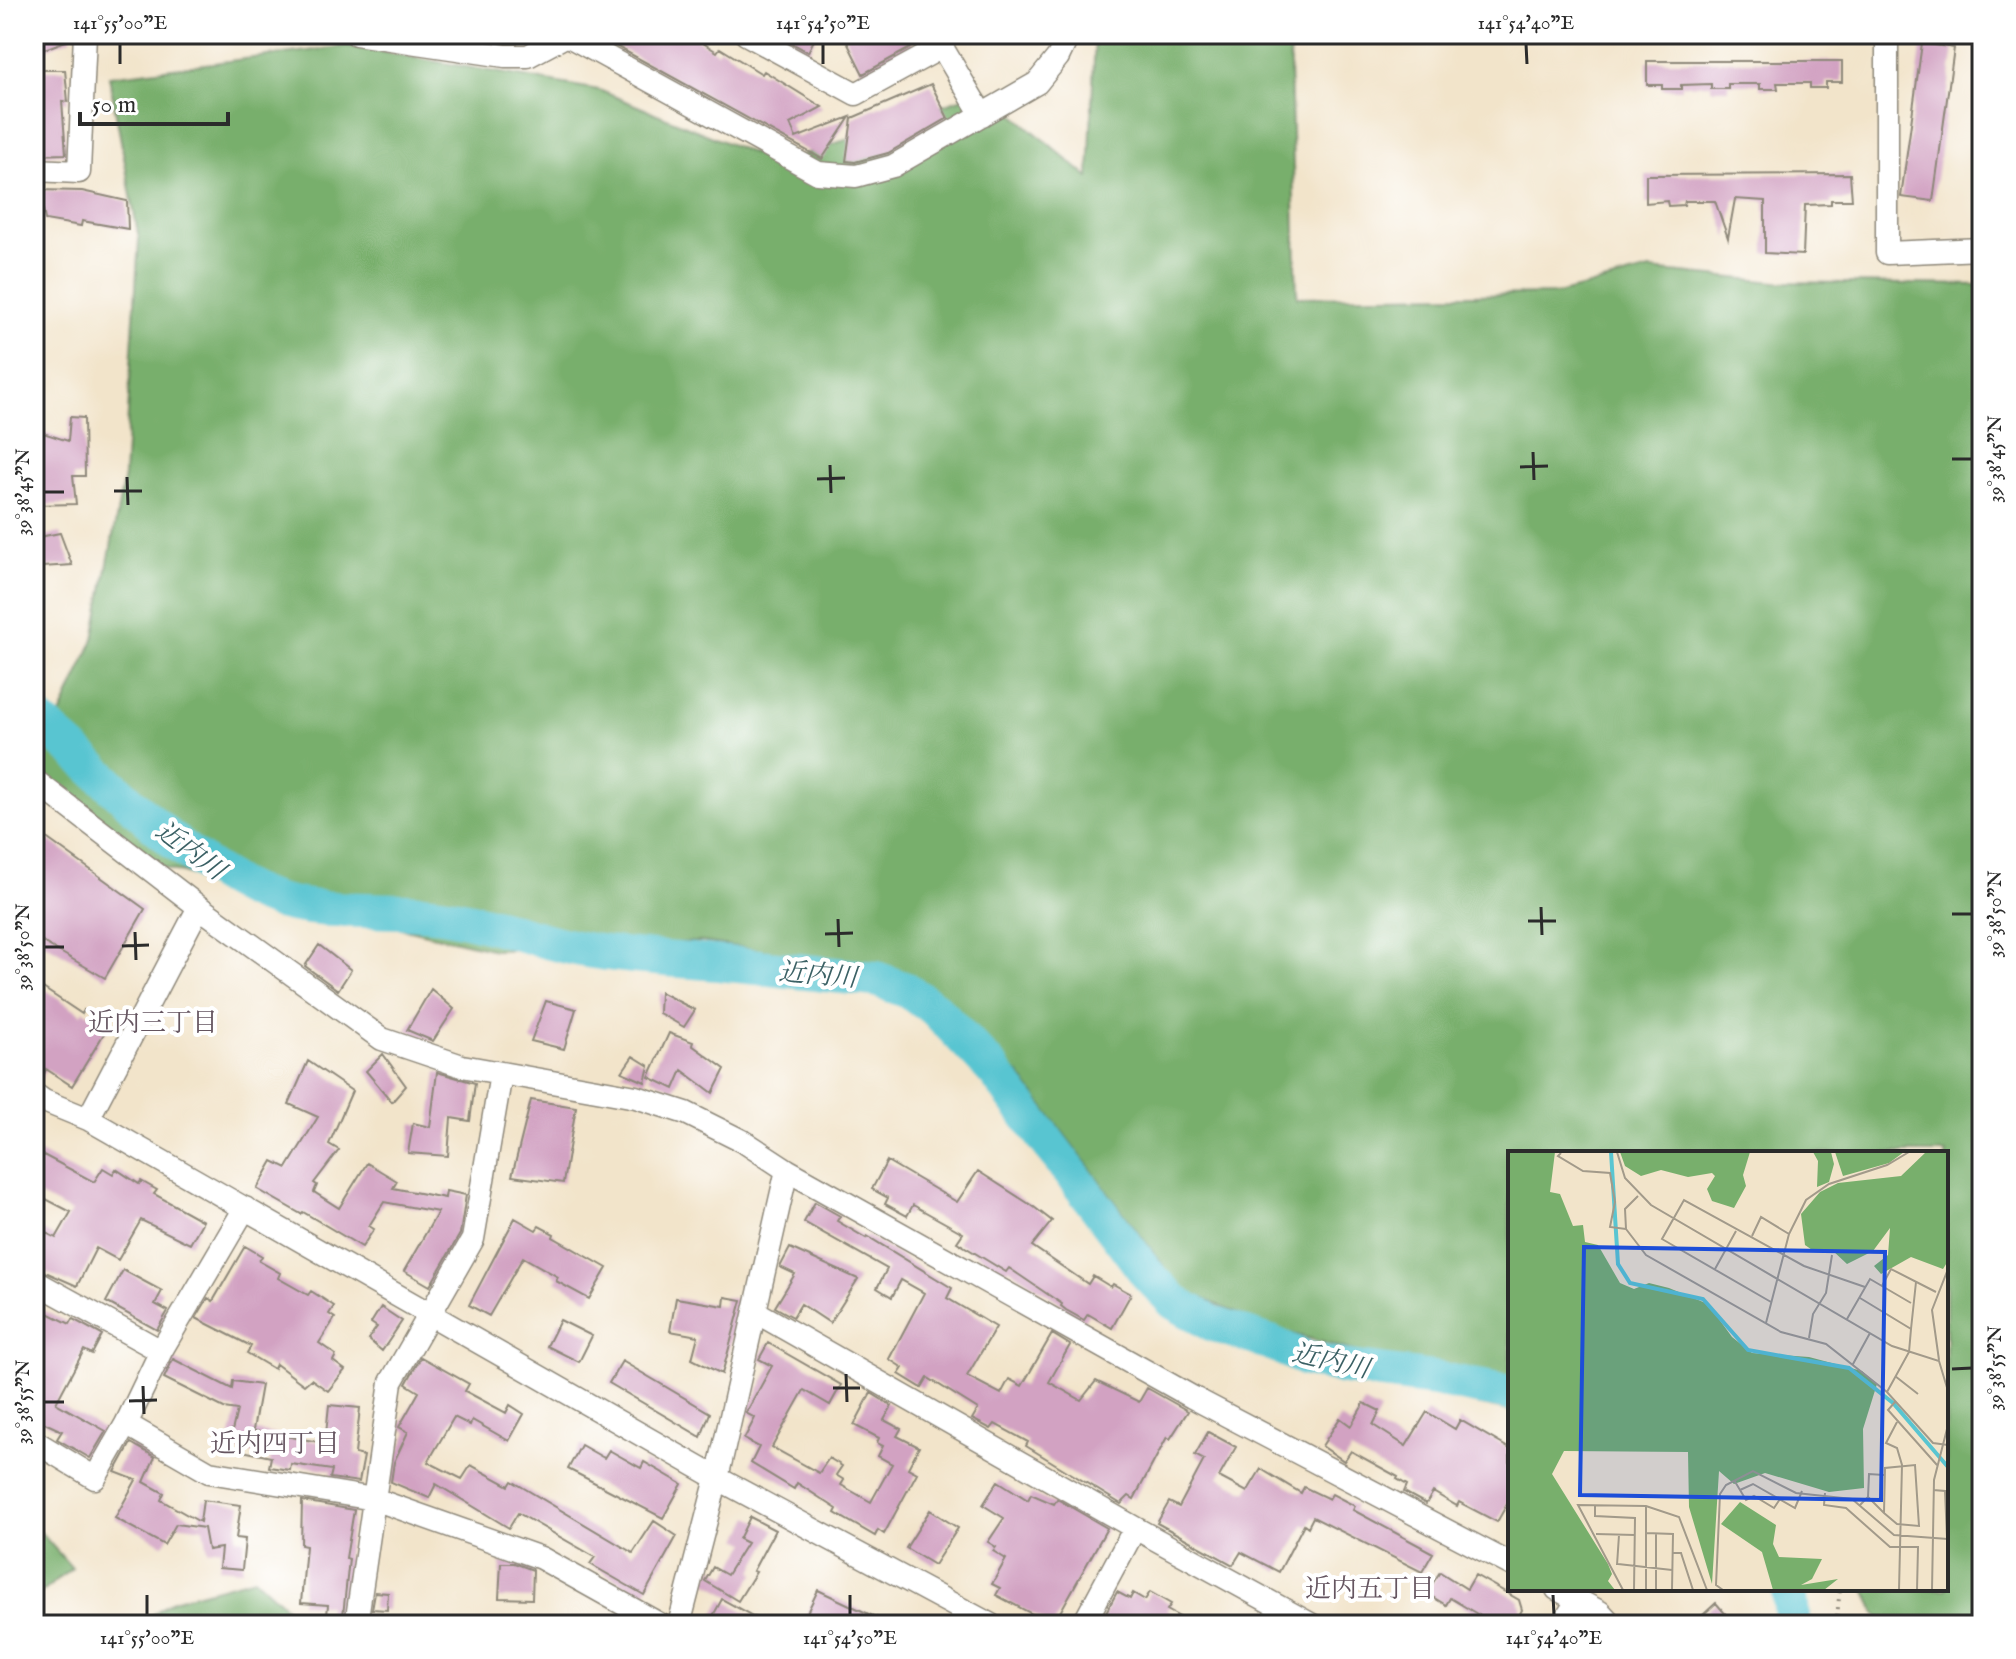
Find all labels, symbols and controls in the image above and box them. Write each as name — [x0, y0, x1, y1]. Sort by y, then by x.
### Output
text: 141°55'00"E — [73, 11, 167, 36]
text: 141°54'50"E — [776, 11, 870, 36]
text: 141°54'40"E — [1478, 11, 1575, 36]
scale bar — [80, 76, 228, 126]
text: 50 m — [92, 90, 136, 121]
text: 39°38'45"N — [1983, 415, 2008, 503]
text: 39°38'45"N — [11, 448, 36, 536]
water label: 近内川 — [149, 815, 234, 890]
text: 39°38'50"N — [1983, 870, 2008, 958]
text: 39°38'50"N — [11, 903, 36, 991]
water label: 近内川 — [778, 956, 861, 996]
district label: 近内三丁目 — [88, 1007, 218, 1040]
inset map — [1508, 1151, 1948, 1591]
text: 39°38'55"N — [1983, 1325, 2008, 1411]
water label: 近内川 — [1289, 1337, 1375, 1387]
text: 39°38'55"N — [11, 1359, 36, 1445]
district label: 近内四丁目 — [210, 1428, 340, 1461]
district label: 近内五丁目 — [1305, 1573, 1435, 1606]
text: 141°55'00"E — [100, 1626, 194, 1651]
text: 141°54'50"E — [803, 1626, 897, 1651]
text: 141°54'40"E — [1506, 1626, 1603, 1651]

